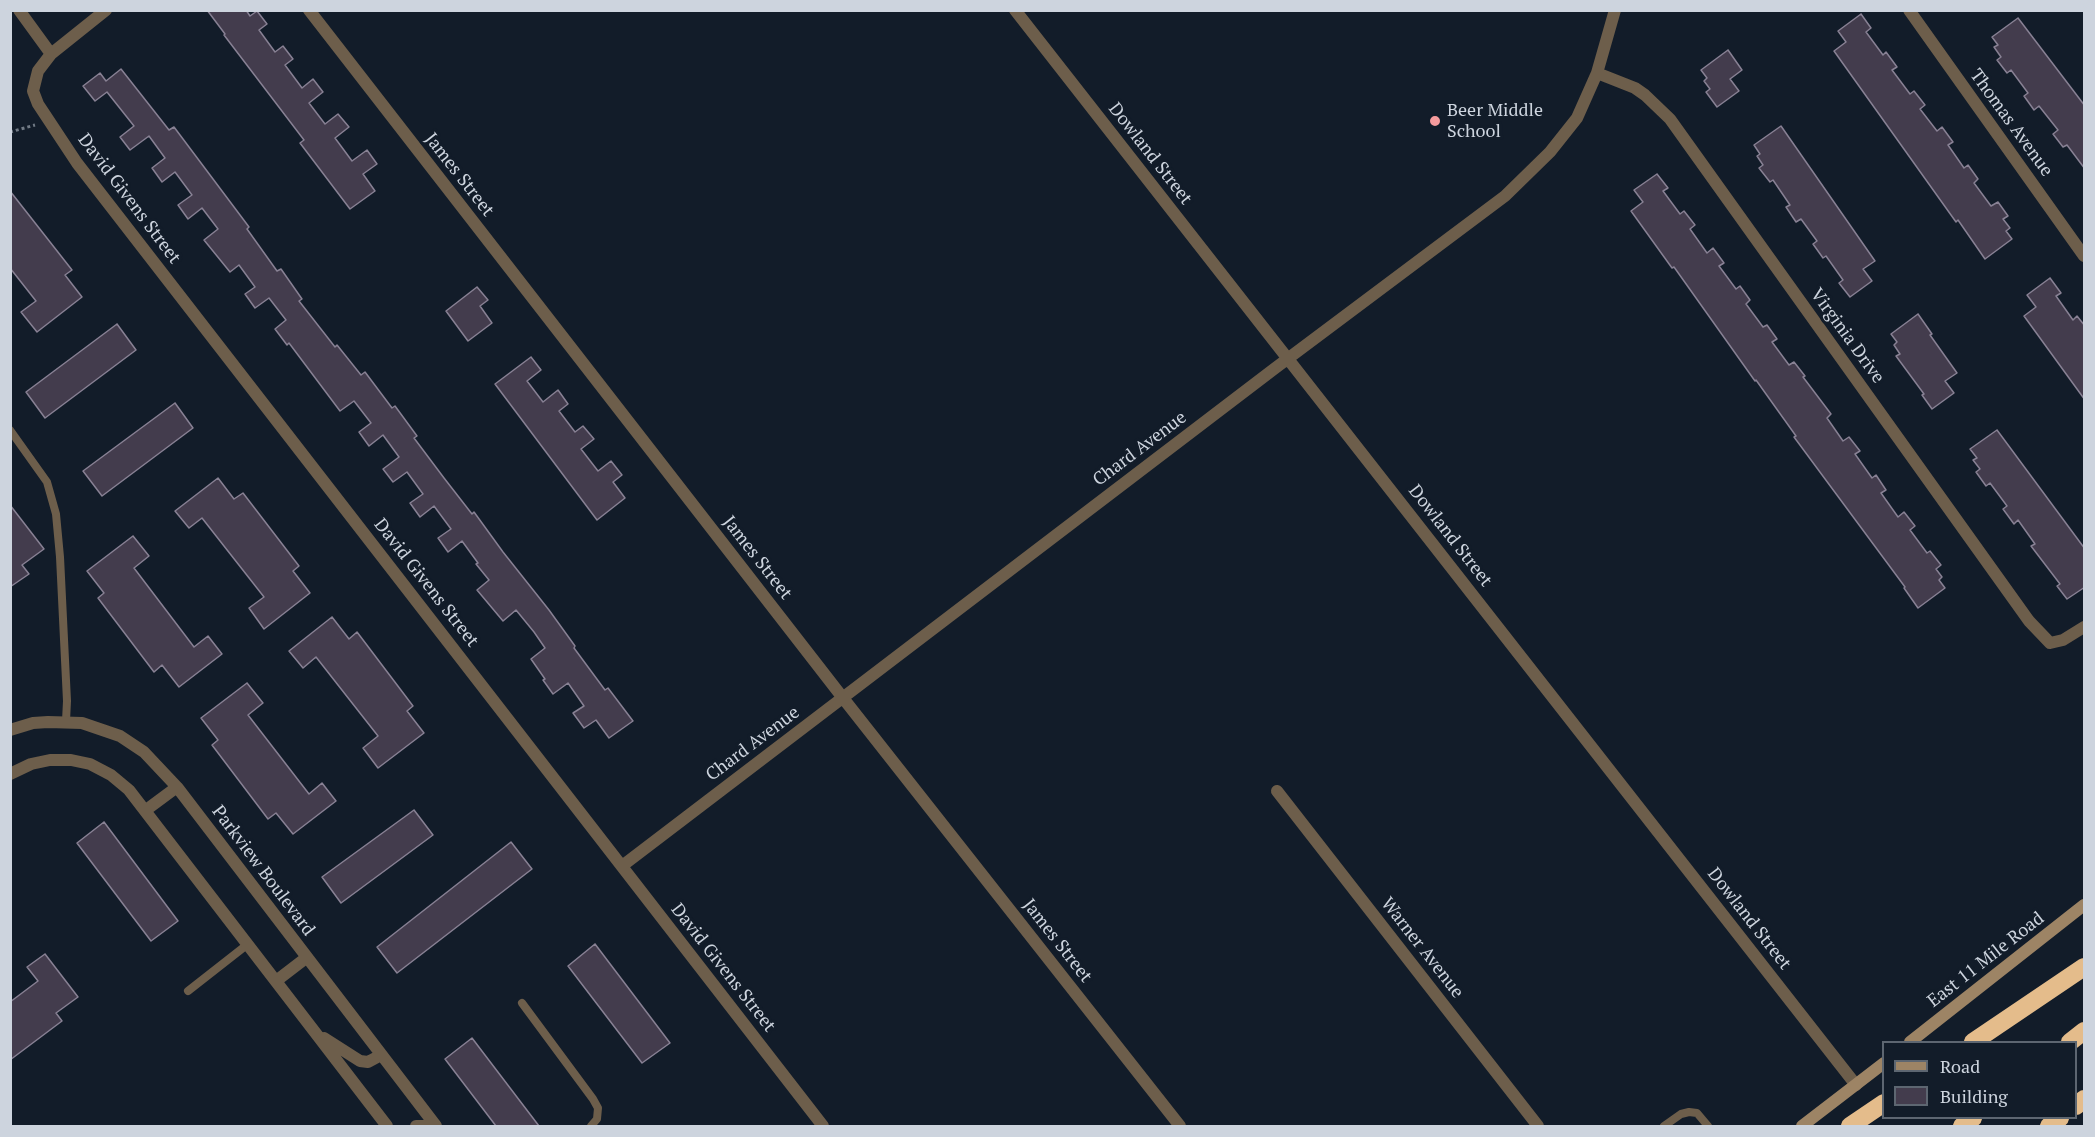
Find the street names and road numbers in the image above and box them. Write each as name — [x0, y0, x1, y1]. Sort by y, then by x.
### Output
street label: Thomas Avenue — [1965, 65, 2057, 181]
street label: Dowland Street — [1104, 99, 1196, 209]
street label: James Street — [420, 129, 498, 221]
street label: David Givens Street — [73, 130, 185, 268]
street label: Virginia Drive — [1805, 284, 1889, 388]
street label: Chard Avenue — [1089, 407, 1191, 491]
street label: Dowland Street — [1404, 481, 1496, 591]
street label: James Street — [718, 512, 796, 604]
street label: David Givens Street — [369, 514, 483, 652]
street label: Chard Avenue — [702, 702, 804, 786]
street label: Parkview Boulevard — [207, 802, 319, 940]
street label: Dowland Street — [1703, 864, 1795, 974]
street label: Warner Avenue — [1376, 893, 1468, 1003]
street label: James Street — [1018, 895, 1096, 987]
street label: David Givens Street — [666, 899, 780, 1037]
street label: East 11 Mile Road — [1923, 908, 2049, 1012]

